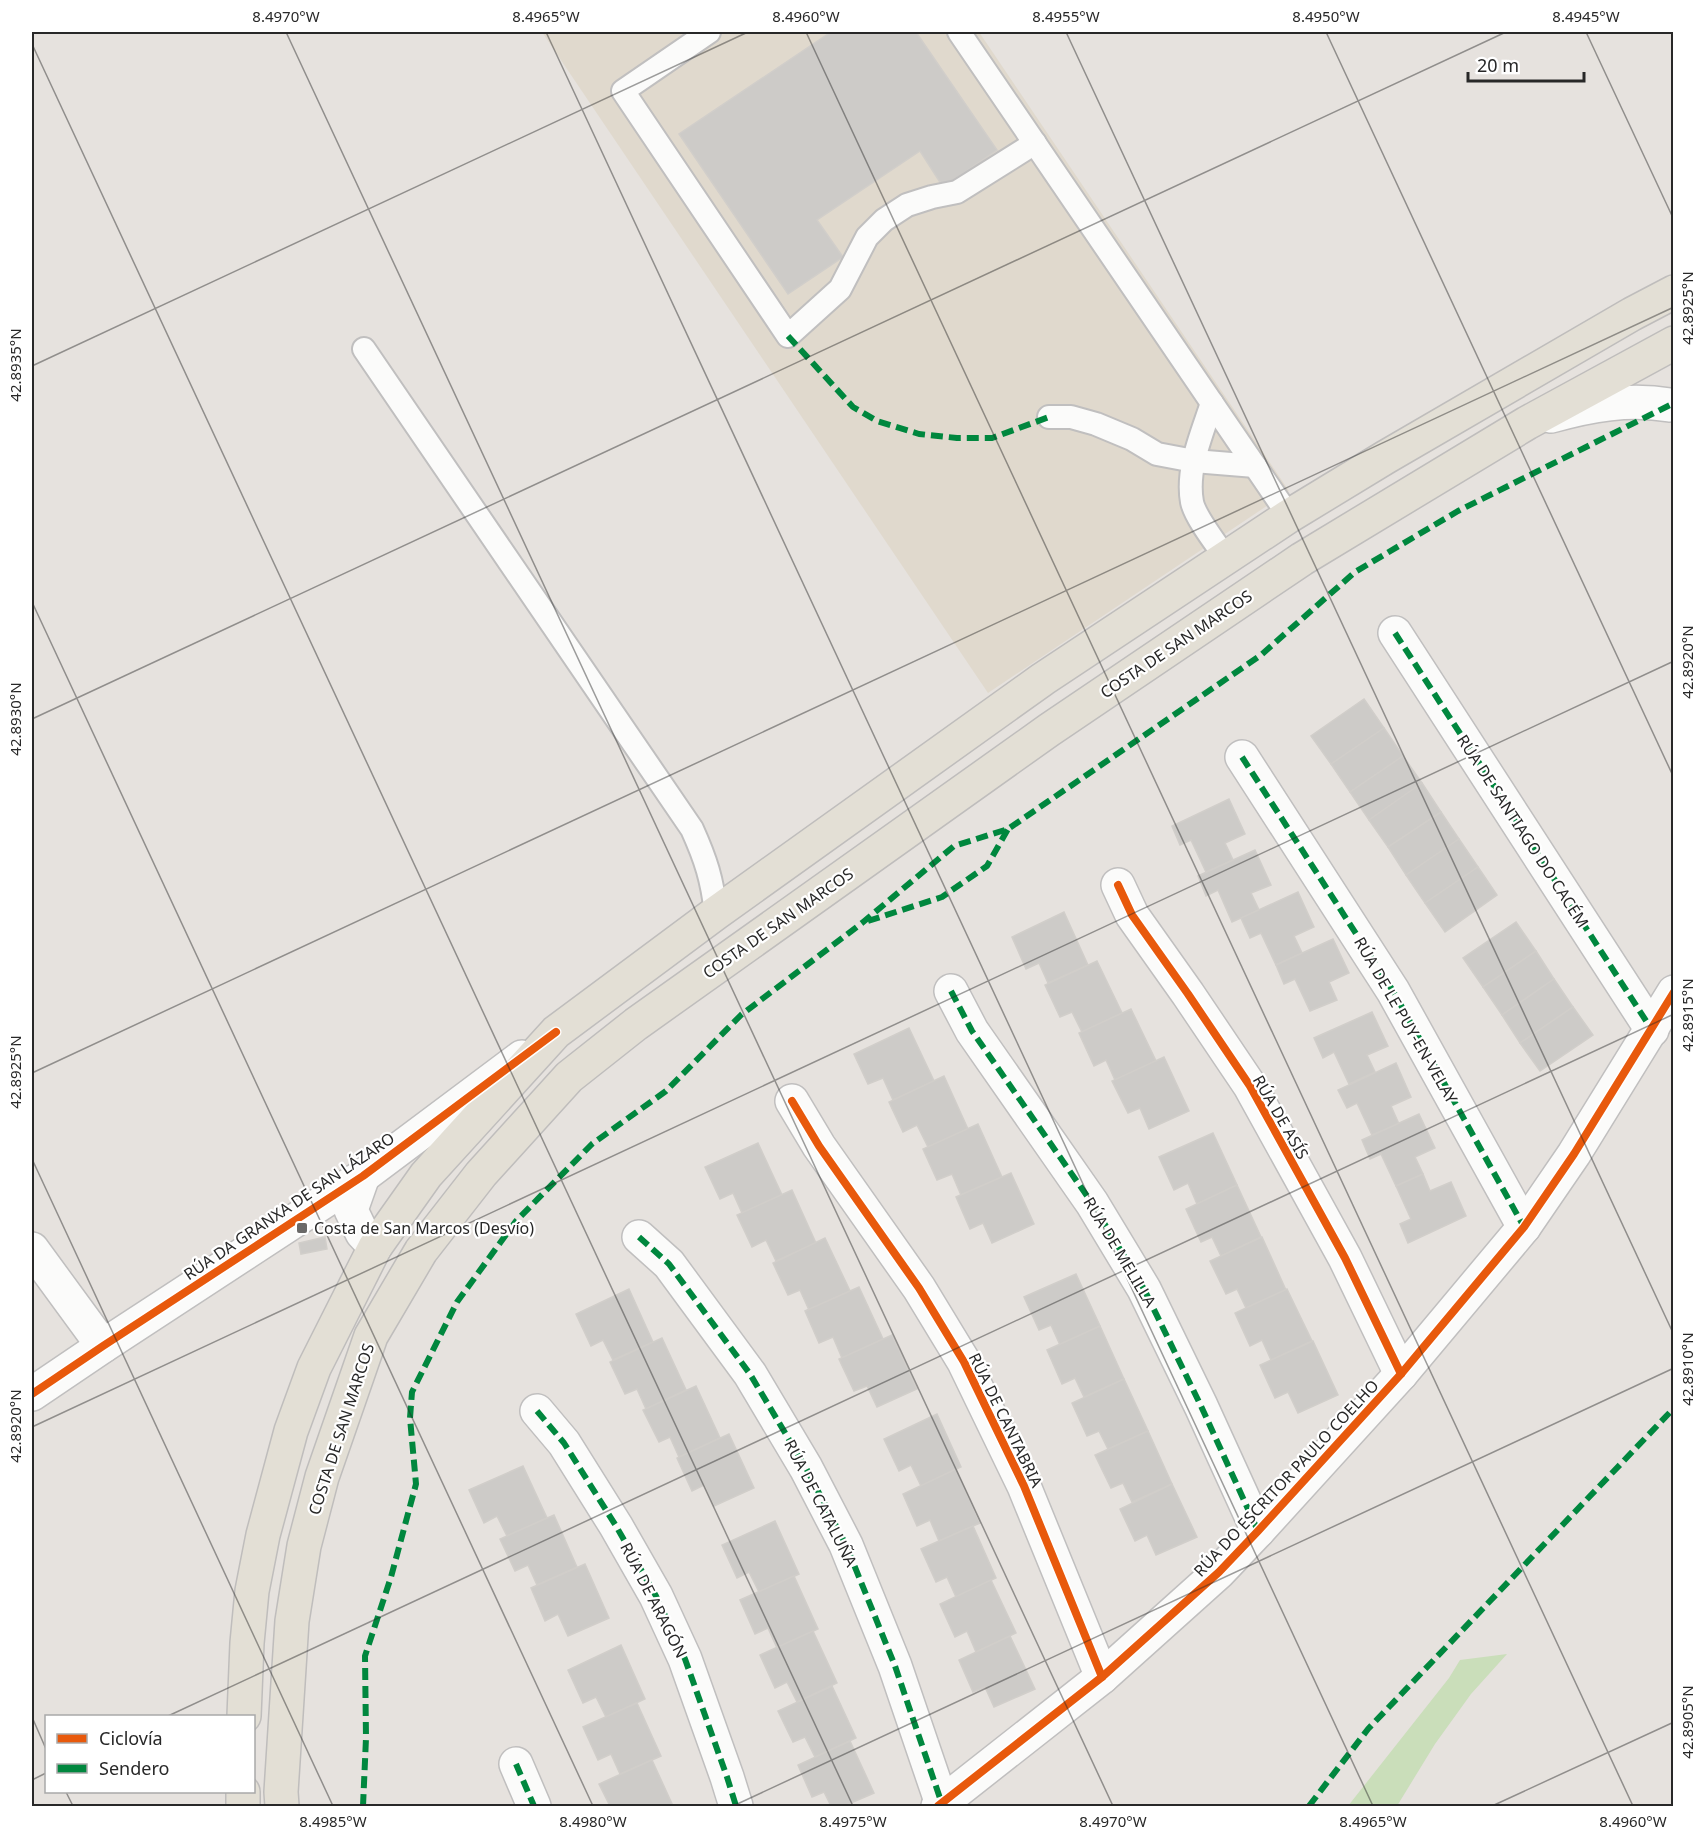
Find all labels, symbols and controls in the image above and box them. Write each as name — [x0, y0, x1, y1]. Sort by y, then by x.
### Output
text: 8.4970°W — [252, 6, 320, 26]
text: 8.4965°W — [512, 6, 580, 26]
text: 8.4960°W — [772, 6, 840, 26]
text: 8.4955°W — [1032, 6, 1100, 26]
text: 8.4950°W — [1292, 6, 1360, 26]
text: 8.4945°W — [1552, 6, 1620, 26]
scale bar — [1468, 45, 1584, 83]
text: 20 m — [1477, 53, 1519, 77]
text: 42.8925°N — [1677, 271, 1697, 345]
text: 42.8935°N — [5, 328, 25, 402]
street label: COSTA DE SAN MARCOS — [1096, 585, 1257, 703]
text: 42.8920°N — [1677, 625, 1697, 699]
text: 42.8930°N — [5, 682, 25, 756]
street label: RÚA DE SANTIAGO DO CACÉM — [1452, 730, 1594, 932]
street label: COSTA DE SAN MARCOS — [698, 863, 858, 983]
street label: RÚA DE LE PUY-EN-VELAY — [1349, 933, 1463, 1108]
text: 42.8915°N — [1677, 978, 1697, 1052]
text: 42.8925°N — [5, 1035, 25, 1109]
street label: RÚA DE ASÍS — [1248, 1071, 1314, 1163]
street label: RÚA DA GRANXA DE SAN LÁZARO — [179, 1127, 399, 1285]
street label: RÚA DE MELILLA — [1078, 1193, 1162, 1312]
place label: Costa de San Marcos (Desvío) — [314, 1217, 534, 1239]
marker: Costa de San Marcos (Desvío) — [295, 1221, 309, 1235]
text: 42.8910°N — [1677, 1332, 1697, 1406]
street label: COSTA DE SAN MARCOS — [303, 1340, 379, 1518]
street label: RÚA DE CANTABRIA — [964, 1349, 1048, 1492]
street label: RÚA DO ESCRITOR PAULO COELHO — [1189, 1375, 1383, 1581]
text: 42.8920°N — [5, 1389, 25, 1463]
street label: RÚA DE CATALUÑA — [779, 1436, 863, 1571]
street label: RÚA DE ARAGÓN — [615, 1538, 693, 1662]
text: 42.8905°N — [1677, 1685, 1697, 1759]
legend — [45, 1715, 255, 1793]
text: Ciclovía — [99, 1726, 163, 1750]
text: Sendero — [99, 1756, 169, 1780]
text: 8.4985°W — [299, 1811, 367, 1831]
text: 8.4980°W — [559, 1811, 627, 1831]
text: 8.4975°W — [819, 1811, 887, 1831]
text: 8.4970°W — [1079, 1811, 1147, 1831]
text: 8.4965°W — [1339, 1811, 1407, 1831]
text: 8.4960°W — [1599, 1811, 1667, 1831]

